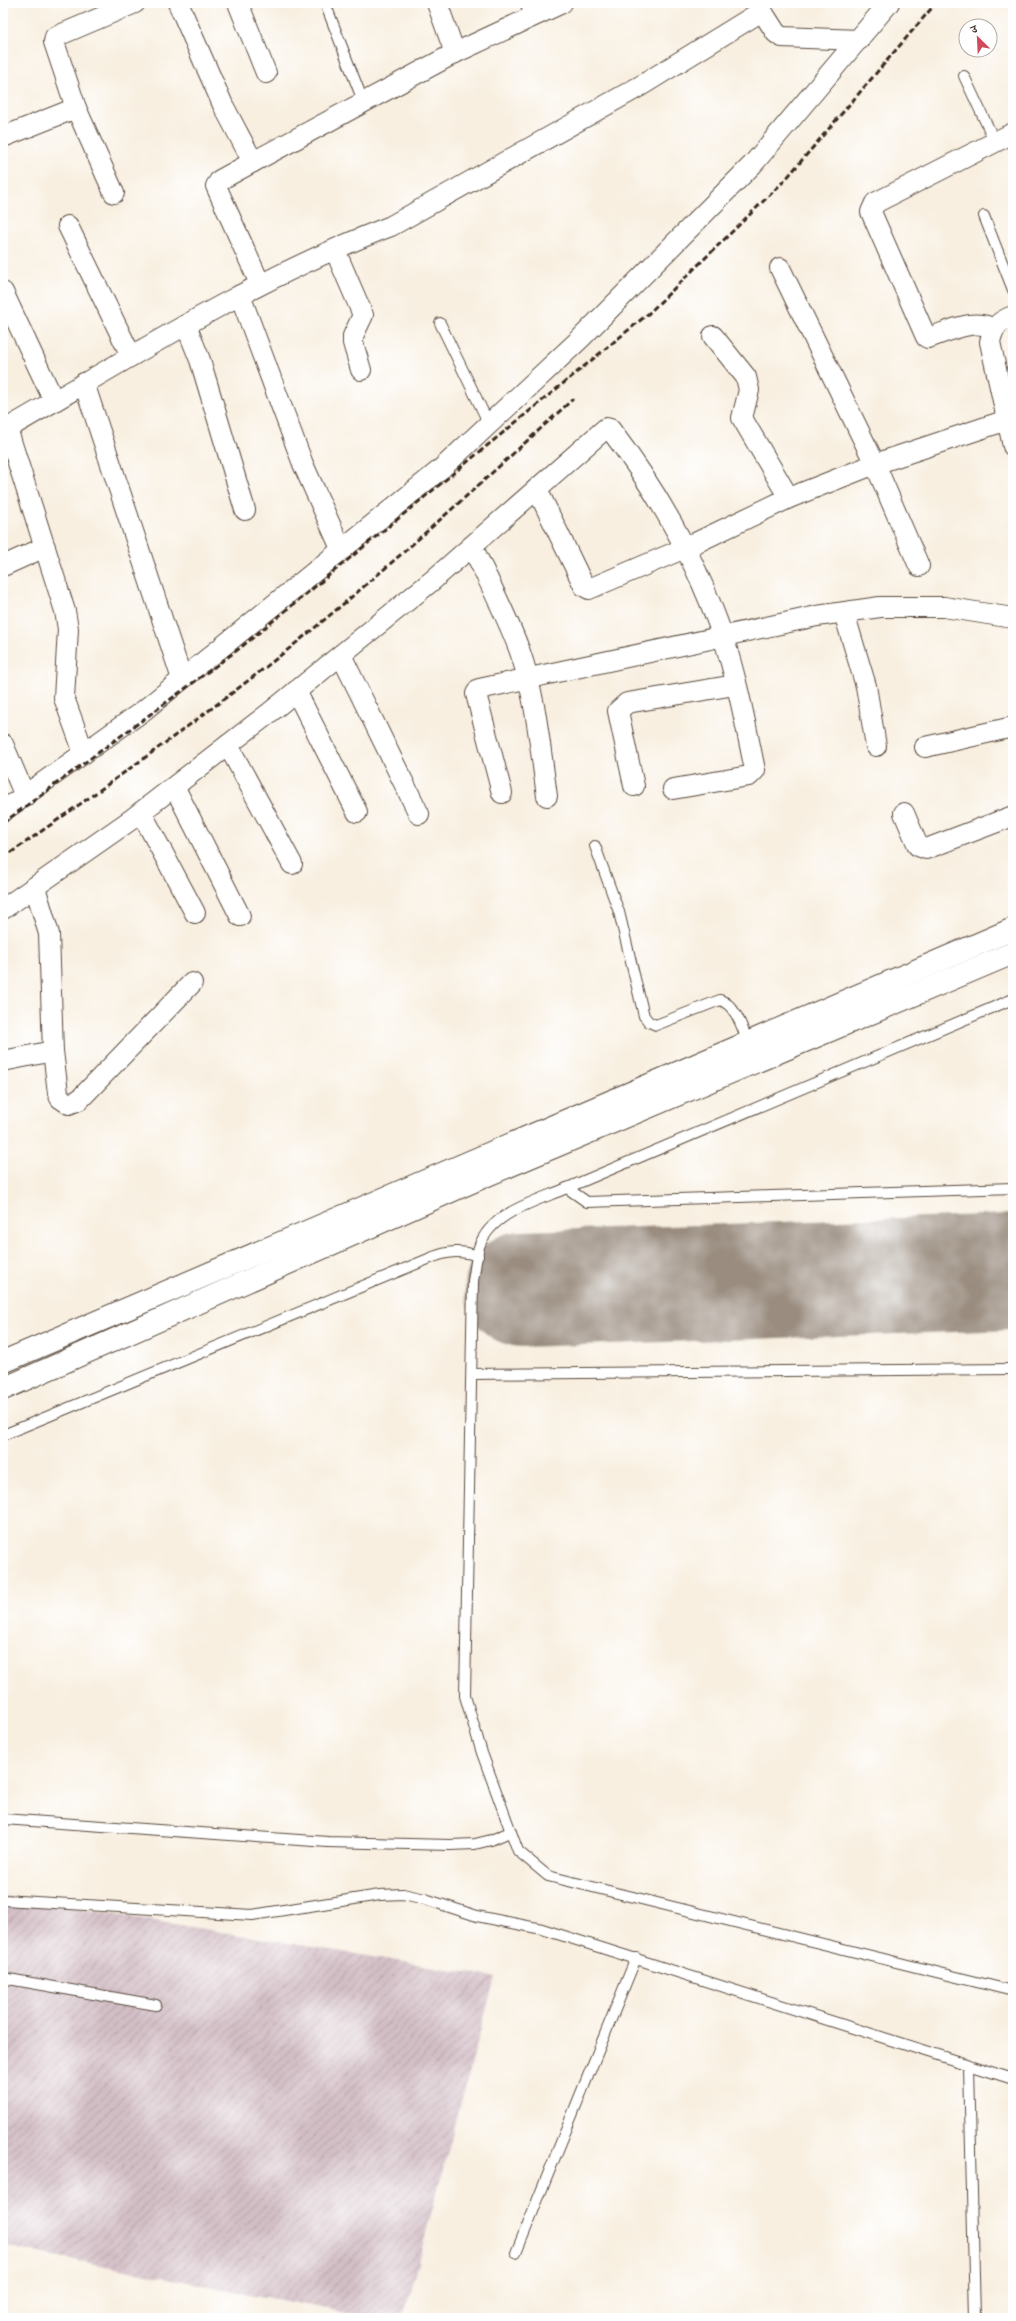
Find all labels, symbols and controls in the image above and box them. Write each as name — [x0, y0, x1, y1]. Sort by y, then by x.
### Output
north arrow — [958, 18, 998, 58]
text: उ — [968, 22, 981, 37]

